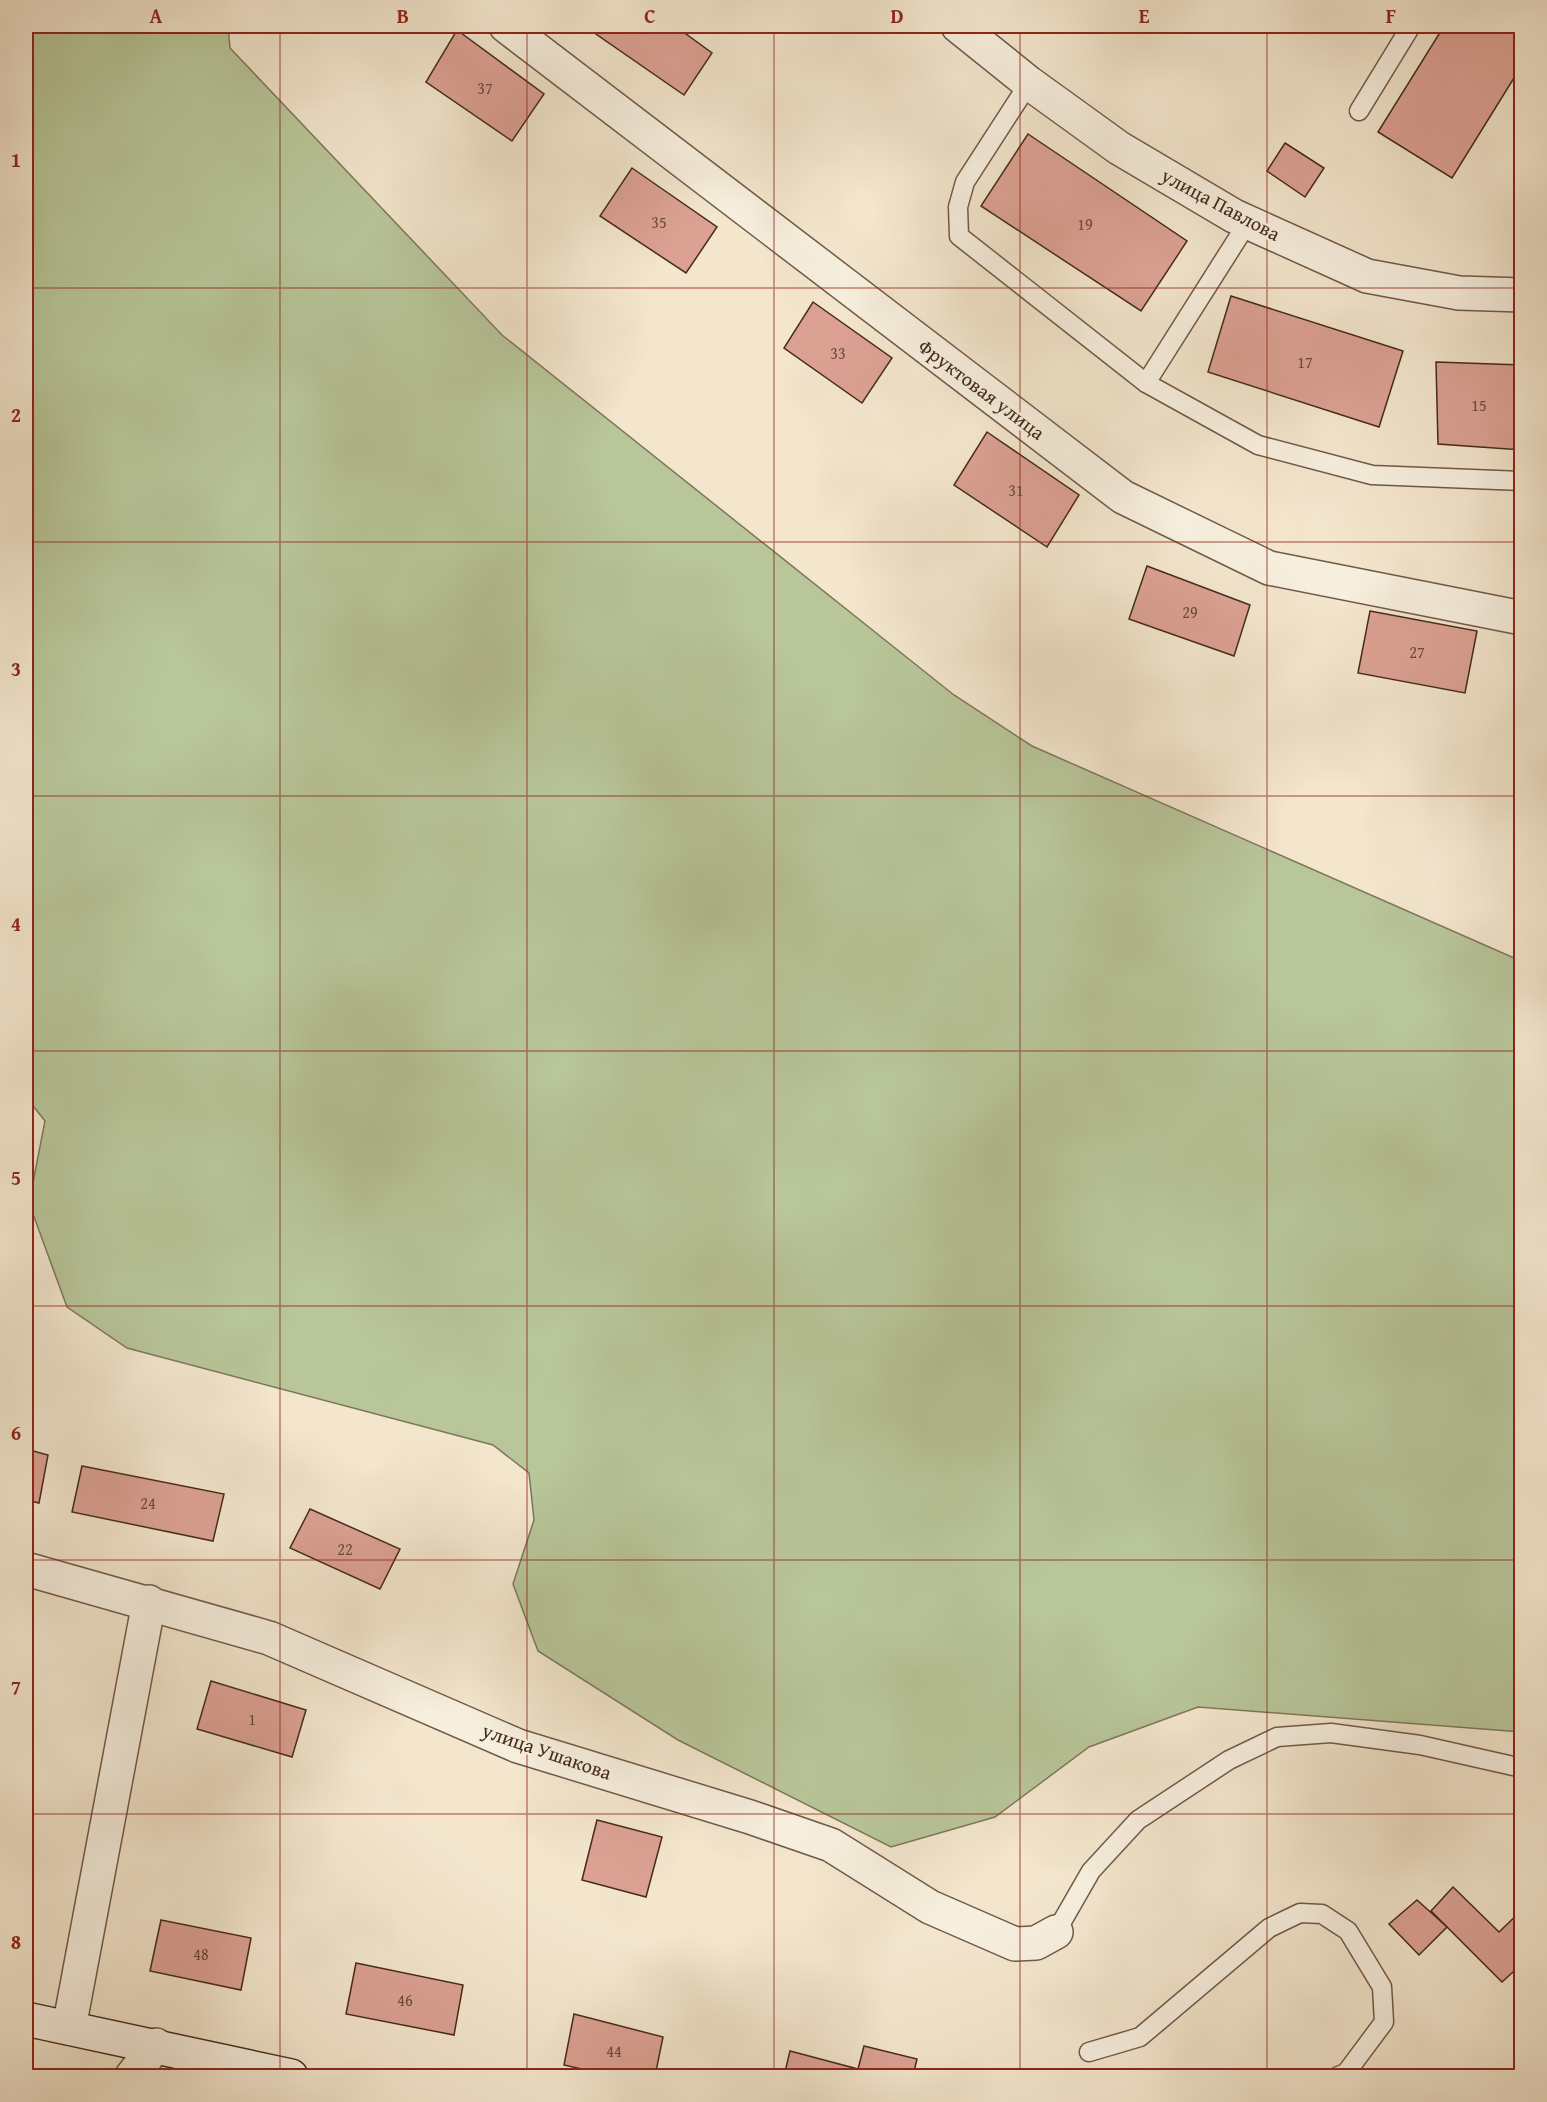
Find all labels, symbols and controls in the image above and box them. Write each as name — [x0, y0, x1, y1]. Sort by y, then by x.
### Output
text: A — [150, 1, 163, 30]
text: B — [397, 1, 409, 30]
text: C — [644, 1, 656, 30]
text: D — [890, 1, 904, 30]
text: E — [1139, 1, 1150, 30]
text: F — [1386, 1, 1396, 30]
house number: 37 — [477, 76, 493, 100]
text: 1 — [11, 145, 21, 174]
street label: улица Павлова — [1155, 160, 1286, 248]
house number: 35 — [651, 210, 667, 234]
house number: 19 — [1077, 212, 1093, 236]
street label: Фруктовая улица — [913, 332, 1052, 447]
house number: 33 — [830, 341, 846, 365]
house number: 17 — [1297, 350, 1313, 374]
house number: 15 — [1471, 393, 1487, 417]
text: 2 — [11, 400, 21, 429]
house number: 31 — [1008, 478, 1024, 502]
house number: 29 — [1182, 600, 1198, 624]
house number: 27 — [1409, 640, 1425, 664]
text: 3 — [11, 654, 21, 683]
text: 4 — [11, 909, 21, 938]
text: 5 — [11, 1163, 21, 1192]
text: 6 — [11, 1418, 21, 1447]
house number: 24 — [140, 1491, 156, 1515]
house number: 22 — [337, 1537, 353, 1561]
text: 7 — [11, 1672, 21, 1701]
house number: 1 — [248, 1707, 256, 1731]
street label: улица Ушакова — [477, 1715, 616, 1787]
text: 8 — [11, 1927, 21, 1956]
house number: 48 — [193, 1942, 209, 1966]
house number: 46 — [397, 1988, 413, 2012]
house number: 44 — [606, 2039, 622, 2063]

